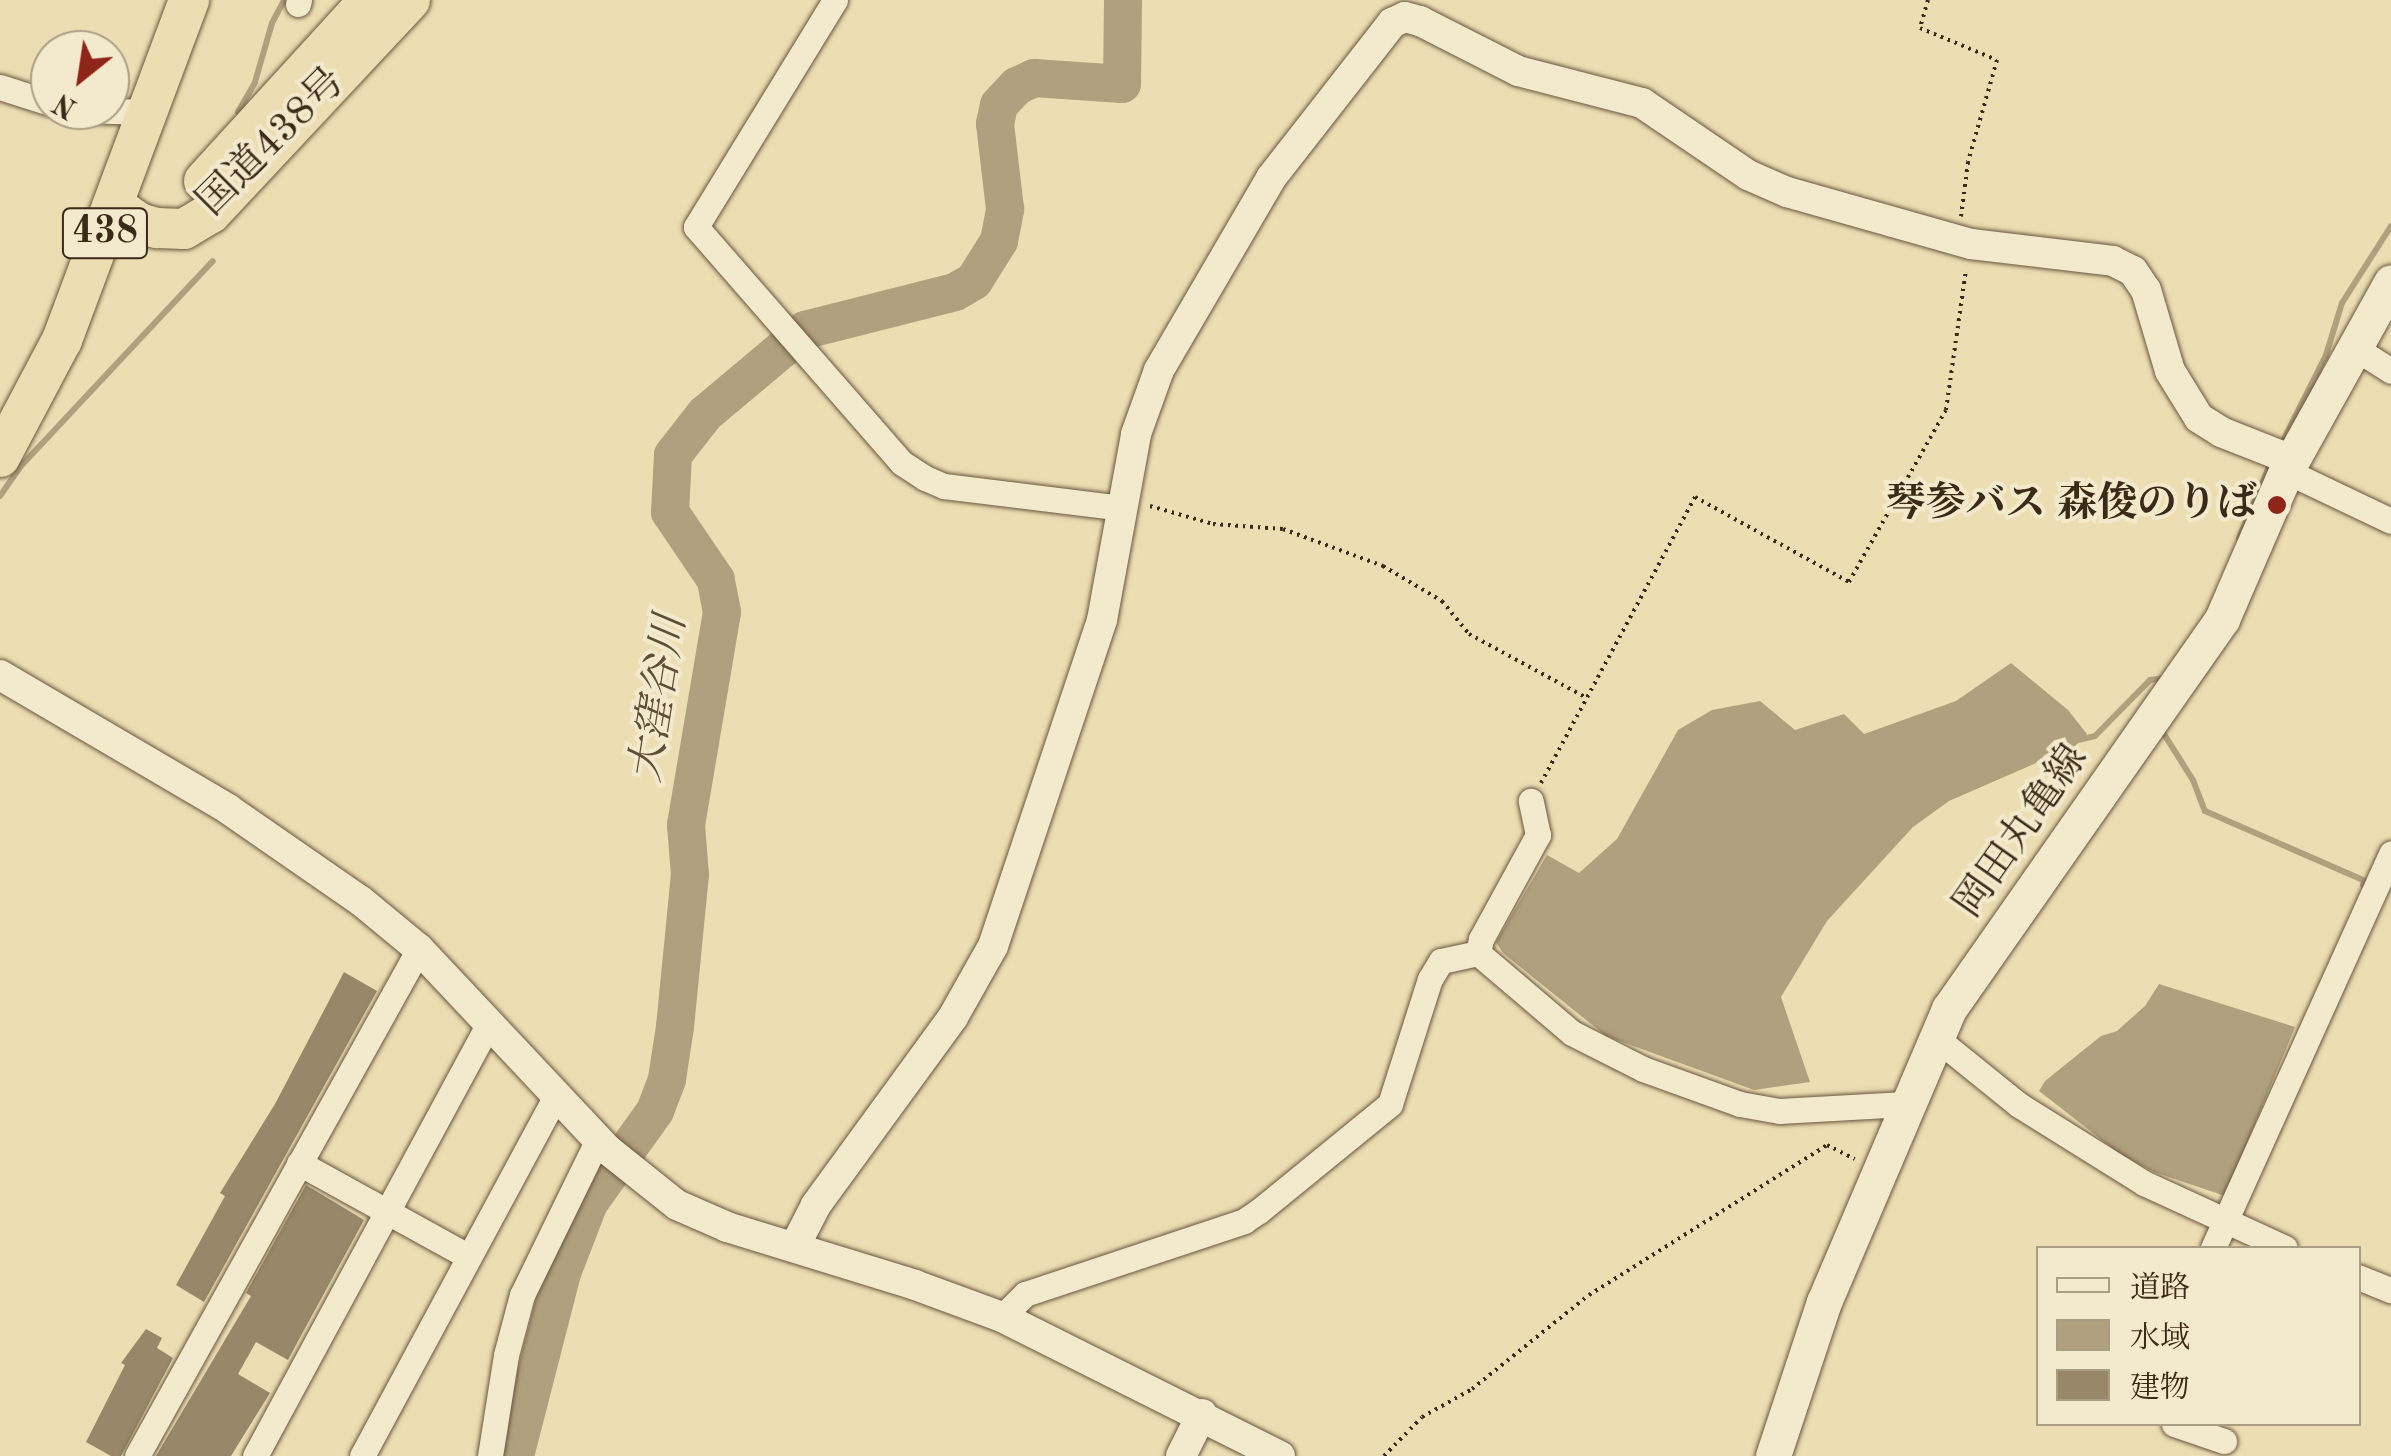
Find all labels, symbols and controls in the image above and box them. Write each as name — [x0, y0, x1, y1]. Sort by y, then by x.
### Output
north arrow — [30, 30, 130, 130]
street label: 国道438号 — [188, 59, 356, 227]
text: N — [50, 87, 82, 122]
road number: 438 — [60, 200, 150, 266]
place label: 琴参バス 森俊のりば — [1886, 481, 2257, 529]
marker: 琴参バス 森俊のりば — [2266, 494, 2288, 516]
water label: 大窪谷川 — [622, 612, 698, 786]
street label: 岡田丸亀線 — [1945, 736, 2099, 928]
legend — [2036, 1246, 2361, 1426]
text: 道路 — [2130, 1274, 2190, 1304]
text: 水域 — [2130, 1324, 2190, 1354]
text: 建物 — [2130, 1374, 2190, 1404]

